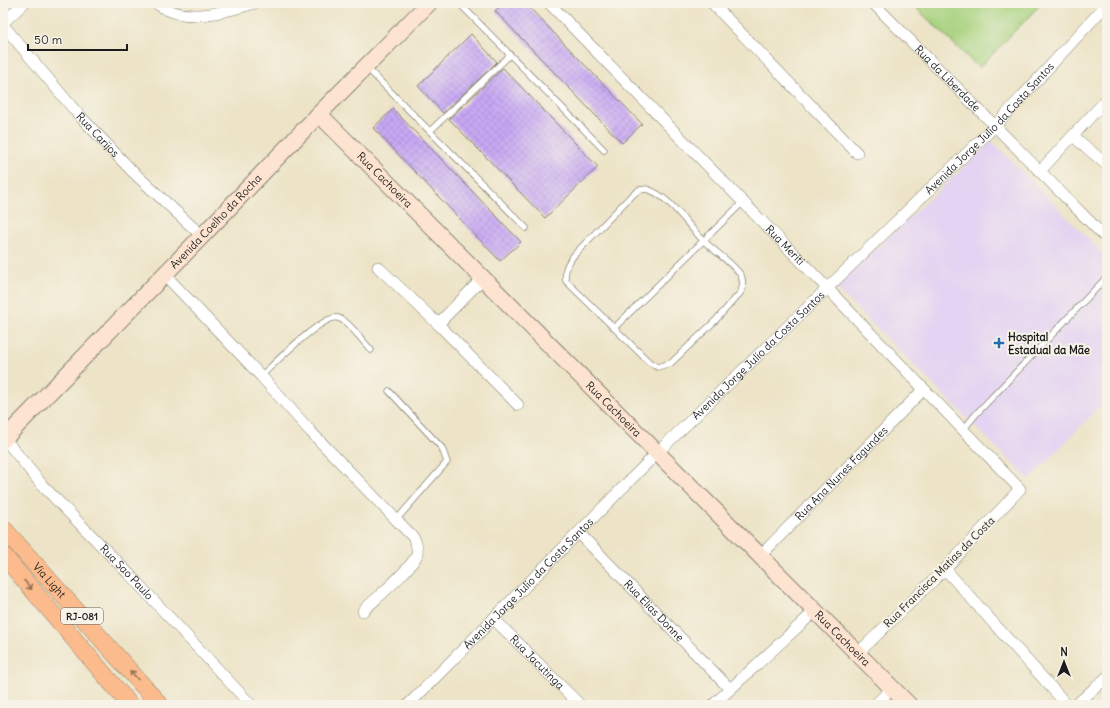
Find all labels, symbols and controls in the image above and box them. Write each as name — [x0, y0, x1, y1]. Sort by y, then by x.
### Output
scale bar — [28, 26, 127, 52]
text: 50 m — [34, 32, 63, 47]
street label: Rua da Liberdade — [912, 42, 983, 114]
street label: Avenida Jorge Julio da Costa Santos — [922, 59, 1057, 197]
street label: Rua Carijos — [73, 110, 122, 160]
street label: Rua Cachoeira — [354, 149, 415, 211]
street label: Avenida Coelho da Rocha — [167, 171, 265, 272]
street label: Rua Meriti — [762, 222, 808, 268]
street label: Avenida Jorge Julio da Costa Santos — [689, 288, 827, 422]
place label: Hospital Estadual da Mãe — [1008, 330, 1090, 357]
marker: Hospital Estadual da Mãe — [993, 337, 1005, 349]
street label: Rua Cachoeira — [583, 378, 644, 440]
street label: Rua Ana Nunes Fagundes — [792, 423, 891, 523]
street label: Rua Francisca Matias da Costa — [881, 514, 997, 630]
street label: Avenida Jorge Julio da Costa Santos — [460, 515, 596, 652]
street label: Rua Sao Paulo — [97, 542, 156, 603]
street label: Via Light — [30, 560, 69, 601]
street label: Rua Elias Donne — [621, 577, 687, 644]
one-way arrow — [24, 579, 33, 590]
road number: RJ-081 — [61, 608, 103, 624]
street label: Rua Cachoeira — [812, 608, 873, 669]
street label: Rua Jacutinga — [507, 632, 567, 692]
north arrow — [1044, 642, 1084, 682]
text: N — [1060, 645, 1068, 659]
one-way arrow — [130, 670, 139, 681]

